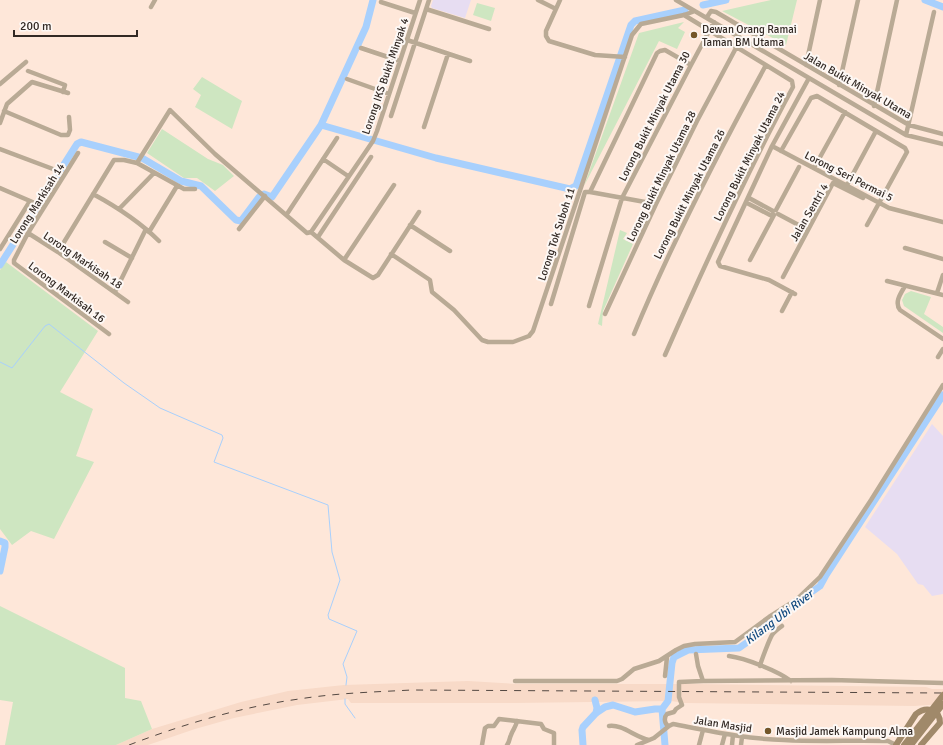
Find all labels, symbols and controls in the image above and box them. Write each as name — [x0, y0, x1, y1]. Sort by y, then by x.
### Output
scale bar — [14, 12, 137, 38]
street label: Lorong IKS Bukit Minyak 4 — [359, 16, 412, 136]
text: 200 m — [20, 19, 52, 34]
place label: Dewan Orang Ramai Taman BM Utama — [702, 23, 797, 49]
marker: Dewan Orang Ramai Taman BM Utama — [689, 30, 699, 40]
street label: Lorong Bukit Minyak Utama 30 — [616, 49, 693, 183]
street label: Jalan Bukit Minyak Utama — [802, 49, 914, 122]
street label: Lorong Bukit Minyak Utama 24 — [711, 89, 788, 223]
street label: Lorong Bukit Minyak Utama 28 — [624, 109, 699, 244]
street label: Lorong Bukit Minyak Utama 26 — [651, 127, 728, 261]
street label: Lorong Seri Permai 5 — [802, 149, 895, 204]
street label: Lorong Markisah 14 — [7, 161, 67, 246]
street label: Jalan Sentri 4 — [788, 181, 831, 243]
street label: Lorong Tok Suboh 11 — [535, 186, 578, 282]
street label: Lorong Markisah 18 — [41, 229, 125, 292]
street label: Lorong Markisah 16 — [26, 259, 108, 325]
water label: Kilang Ubi River — [742, 586, 818, 648]
street label: Jalan Masjid — [693, 713, 753, 736]
place label: Masjid Jamek Kampung Alma — [776, 725, 914, 738]
marker: Masjid Jamek Kampung Alma — [763, 726, 773, 736]

